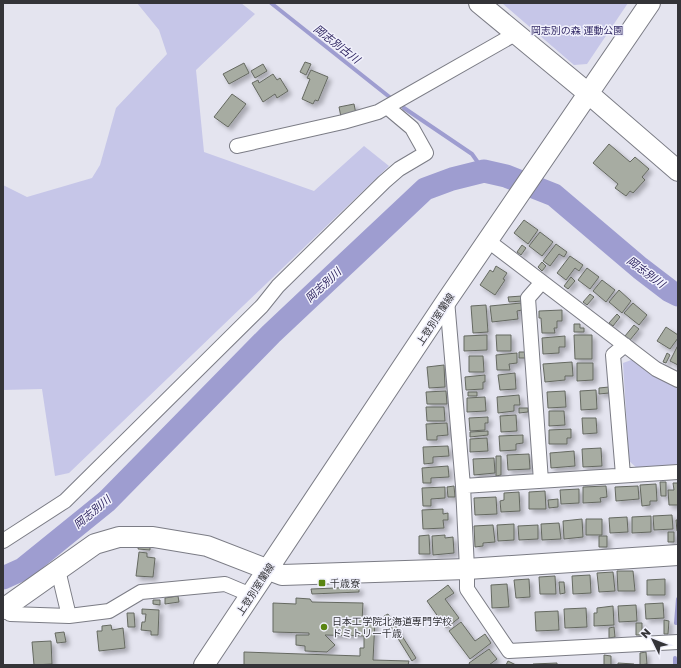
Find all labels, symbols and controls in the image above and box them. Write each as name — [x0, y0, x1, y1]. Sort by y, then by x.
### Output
water label: 岡志別古川 — [312, 22, 364, 66]
park label: 岡志別の森 運動公園 — [531, 24, 623, 36]
water label: 岡志別川 — [625, 253, 669, 291]
water label: 岡志別川 — [302, 264, 344, 304]
street label: 上登別室蘭線 — [414, 291, 456, 347]
water label: 岡志別川 — [71, 492, 113, 531]
street label: 上登別室蘭線 — [234, 561, 276, 617]
place label: 千歳寮 — [330, 577, 360, 589]
marker: 千歳寮 — [317, 578, 327, 588]
place label: 日本工学院北海道専門学校 ドミトリー千歳 — [332, 615, 452, 639]
north arrow — [633, 620, 673, 660]
marker: 日本工学院北海道専門学校 ドミトリー千歳 — [319, 622, 329, 632]
text: N — [638, 625, 653, 640]

